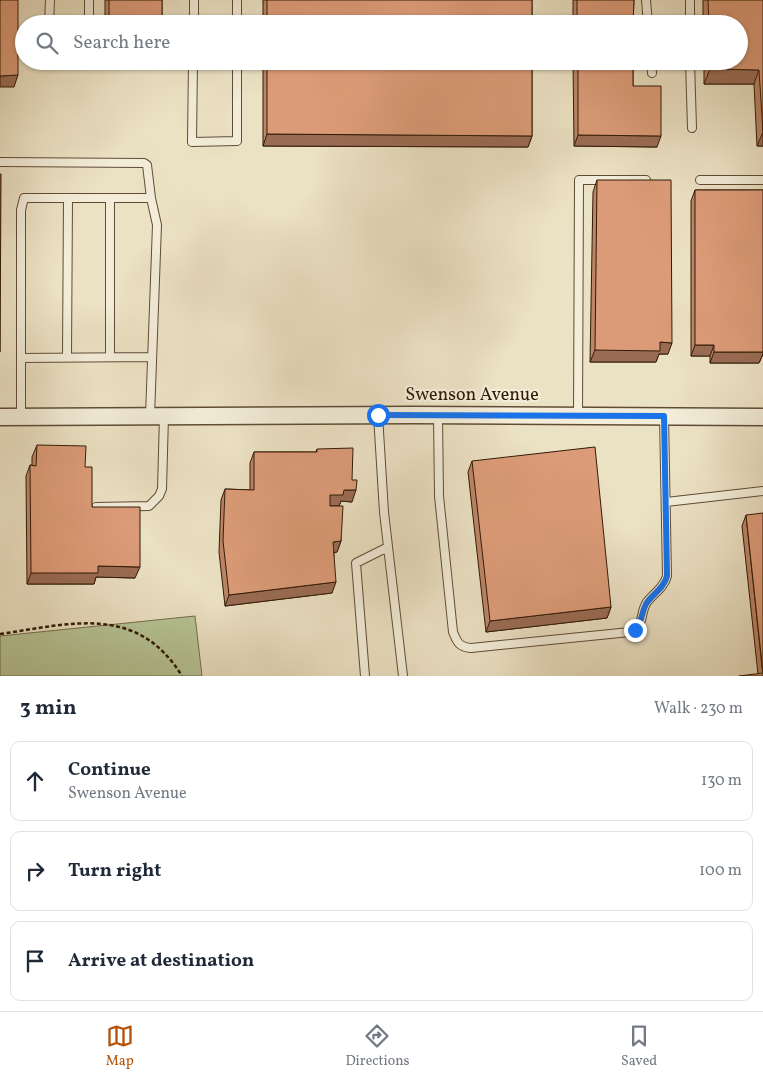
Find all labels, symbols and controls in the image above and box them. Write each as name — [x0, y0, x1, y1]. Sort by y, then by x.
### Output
search box — [15, 15, 748, 70]
icon: search — [33, 29, 61, 57]
text: Search here — [73, 30, 170, 56]
street label: Swenson Avenue — [405, 383, 539, 408]
route start — [367, 404, 390, 427]
route end — [624, 619, 647, 642]
text: 3 min — [20, 694, 76, 723]
text: Walk · 230 m — [654, 698, 743, 720]
text: Continue — [68, 757, 151, 783]
icon: ahead — [21, 767, 49, 795]
text: 130 m — [701, 770, 742, 792]
text: Swenson Avenue — [68, 783, 187, 805]
icon: right — [21, 857, 49, 885]
text: Turn right — [68, 858, 161, 884]
text: 100 m — [699, 860, 742, 882]
icon: arrive — [21, 947, 49, 975]
text: Arrive at destination — [68, 948, 254, 974]
tab: Map — [106, 1022, 134, 1071]
tab: Directions — [345, 1022, 410, 1071]
tab: Saved — [621, 1022, 657, 1071]

